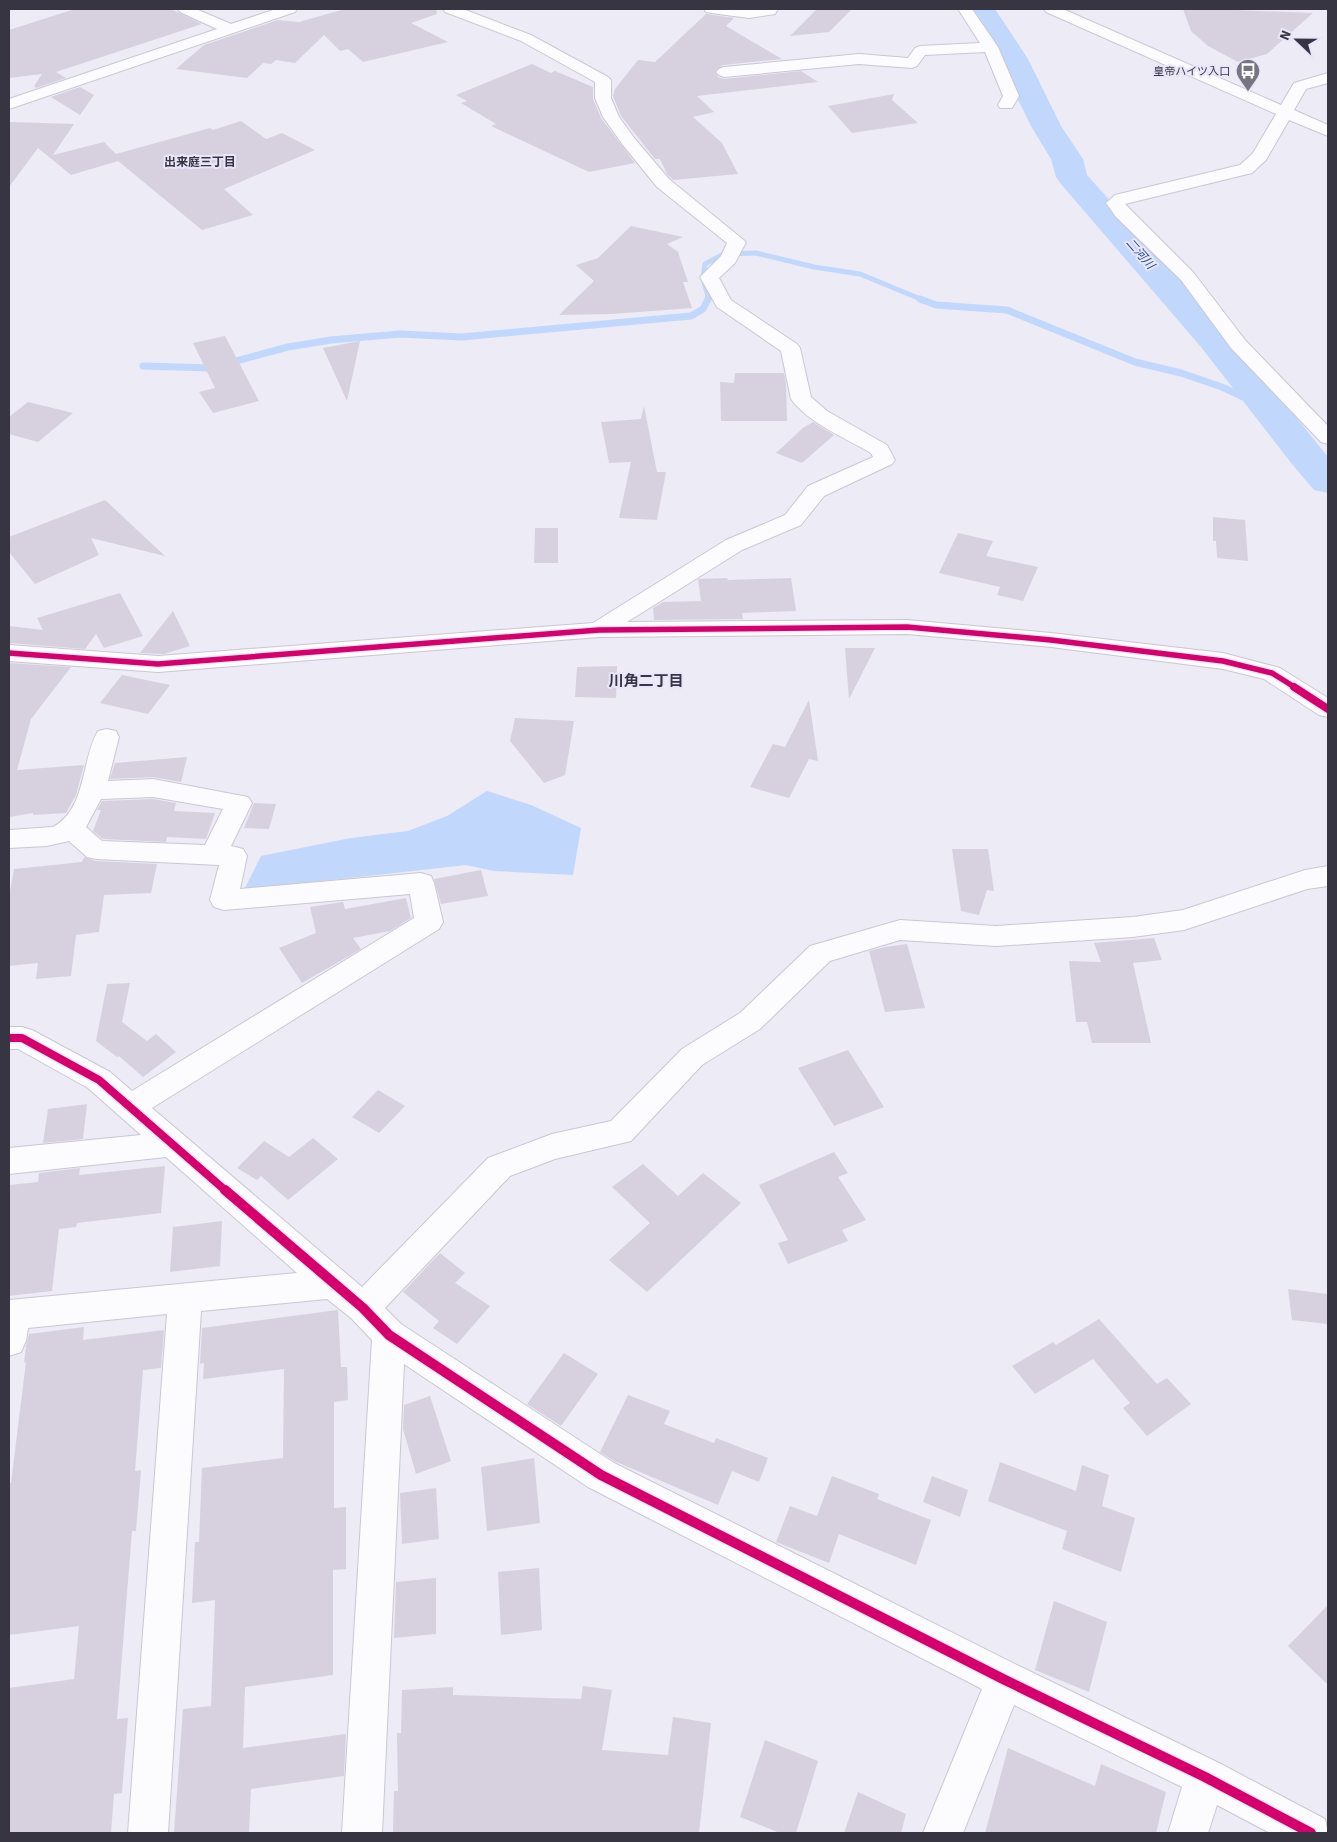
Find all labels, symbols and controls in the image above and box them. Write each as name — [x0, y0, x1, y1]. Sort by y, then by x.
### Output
north arrow — [1272, 15, 1322, 65]
text: N — [1275, 27, 1297, 44]
bus stop icon: 皇帝ハイツ入口 — [1235, 58, 1261, 92]
place label: 皇帝ハイツ入口 — [1153, 64, 1230, 79]
district label: 出来庭三丁目 — [164, 154, 236, 171]
water label: 二河川 — [1122, 235, 1160, 275]
district label: 川角二丁目 — [608, 671, 684, 692]

